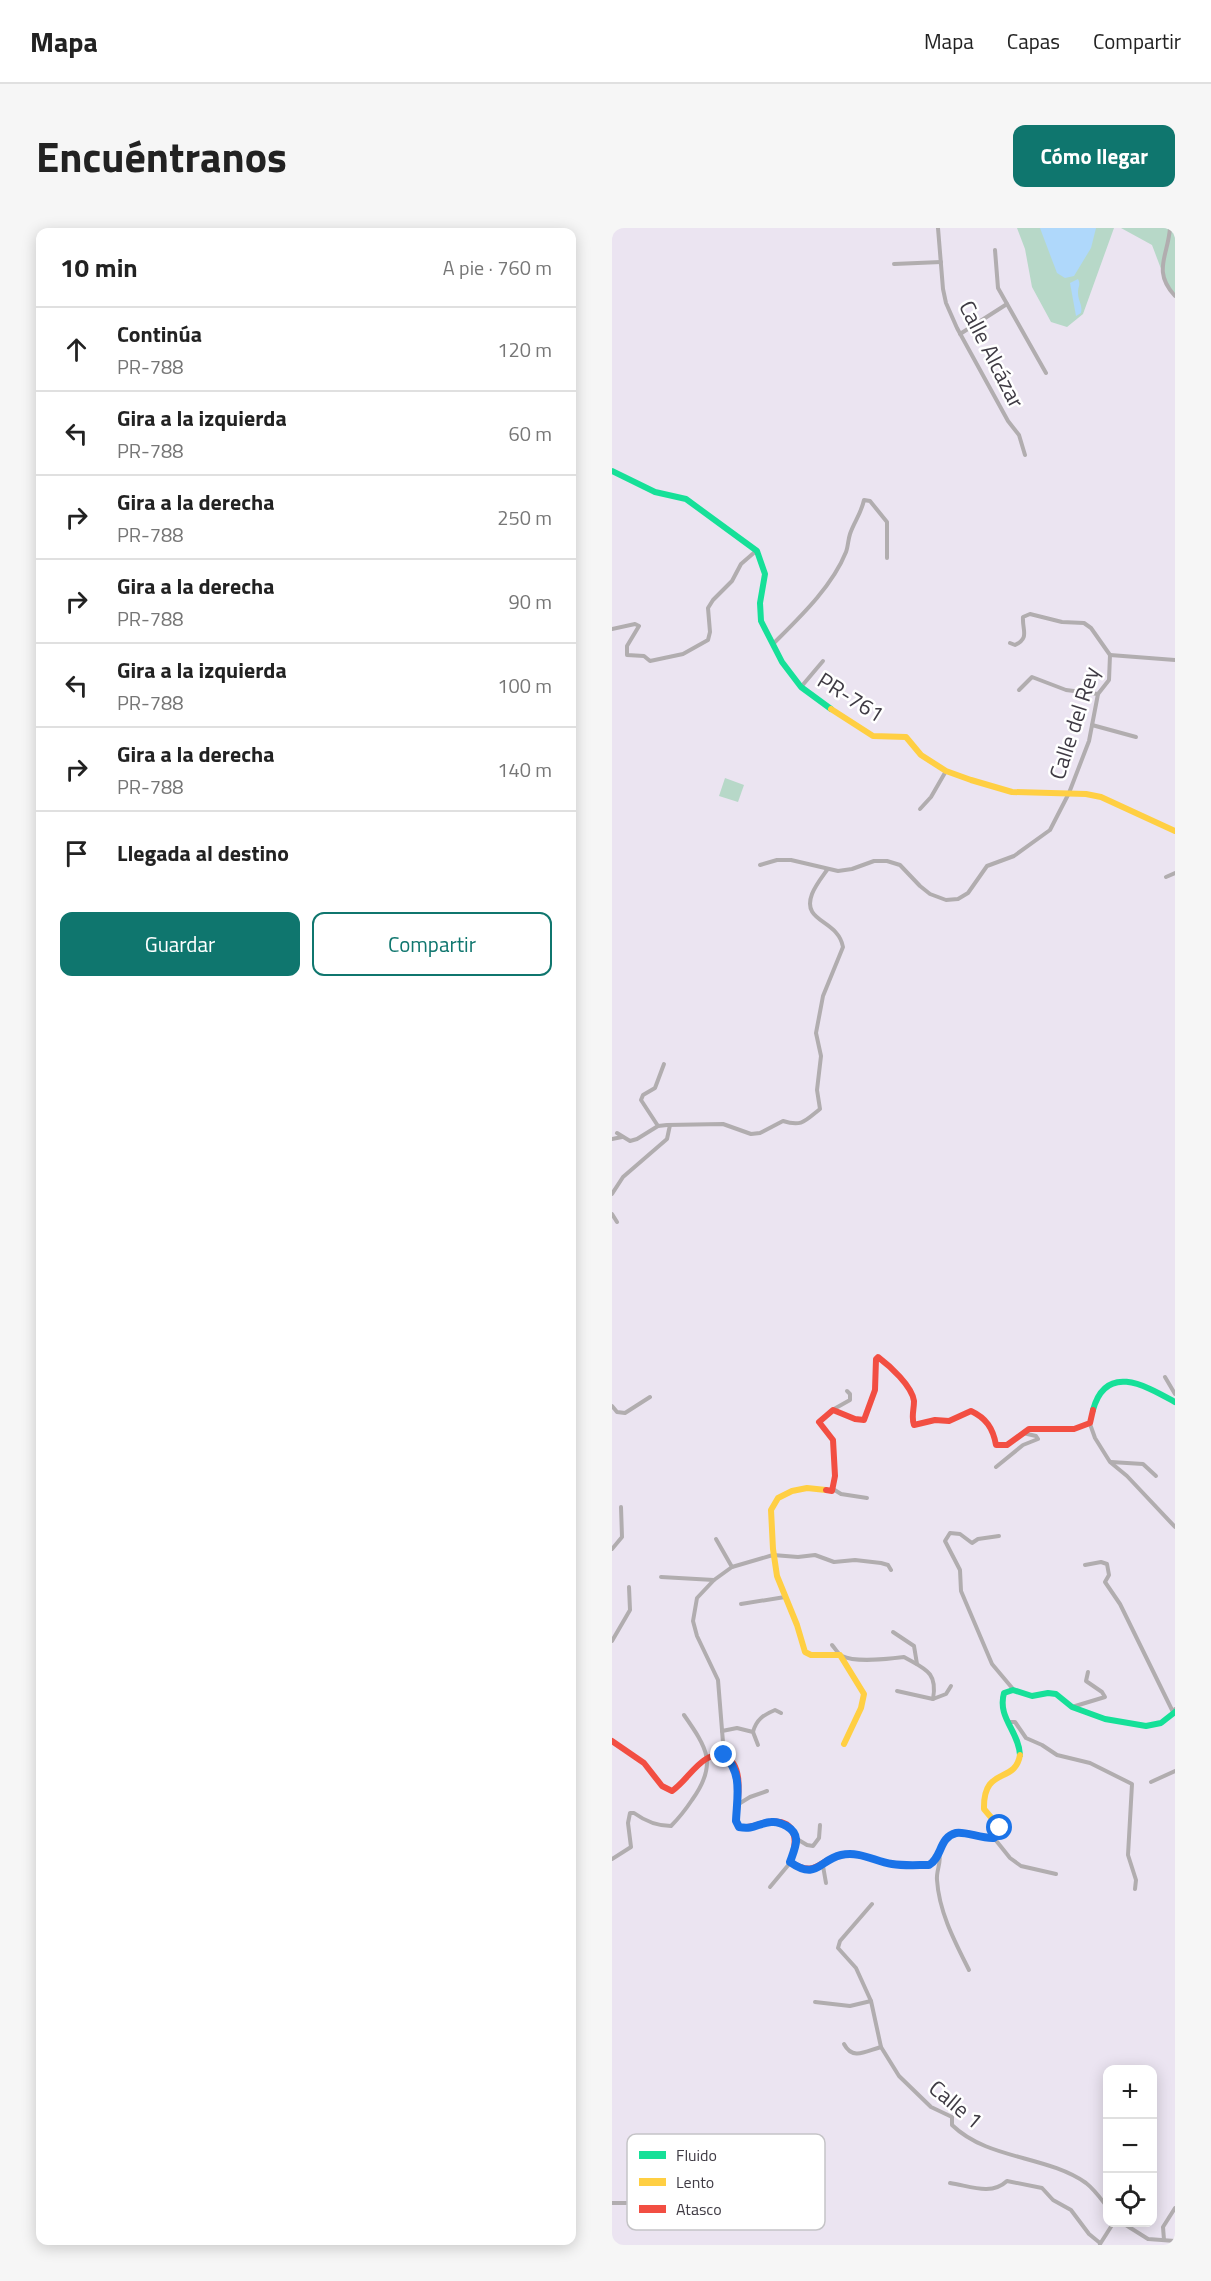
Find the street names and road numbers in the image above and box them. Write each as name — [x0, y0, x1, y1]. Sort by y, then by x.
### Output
street label: Calle Alcázar — [950, 294, 1034, 414]
street label: Calle del Rey — [1040, 662, 1108, 784]
street label: PR-761 — [811, 663, 891, 731]
street label: Calle 1 — [922, 2071, 990, 2137]

